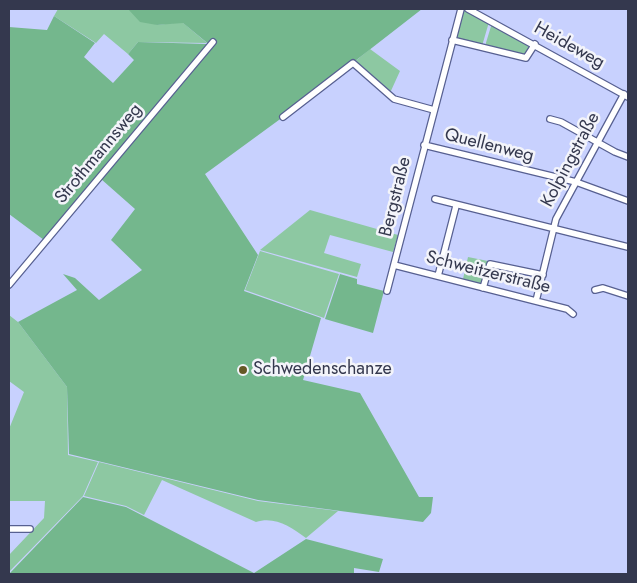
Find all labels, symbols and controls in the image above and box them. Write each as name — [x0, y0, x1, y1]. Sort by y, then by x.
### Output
street label: Heideweg — [530, 18, 608, 74]
street label: Strothmannsweg — [51, 100, 147, 208]
street label: Kolpingstraße — [537, 109, 605, 211]
street label: Quellenweg — [442, 124, 536, 168]
street label: Bergstraße — [376, 155, 416, 239]
street label: Schweitzerstraße — [424, 247, 552, 299]
place label: Schwedenschanze — [253, 359, 392, 381]
marker: Schwedenschanze — [237, 364, 249, 376]

